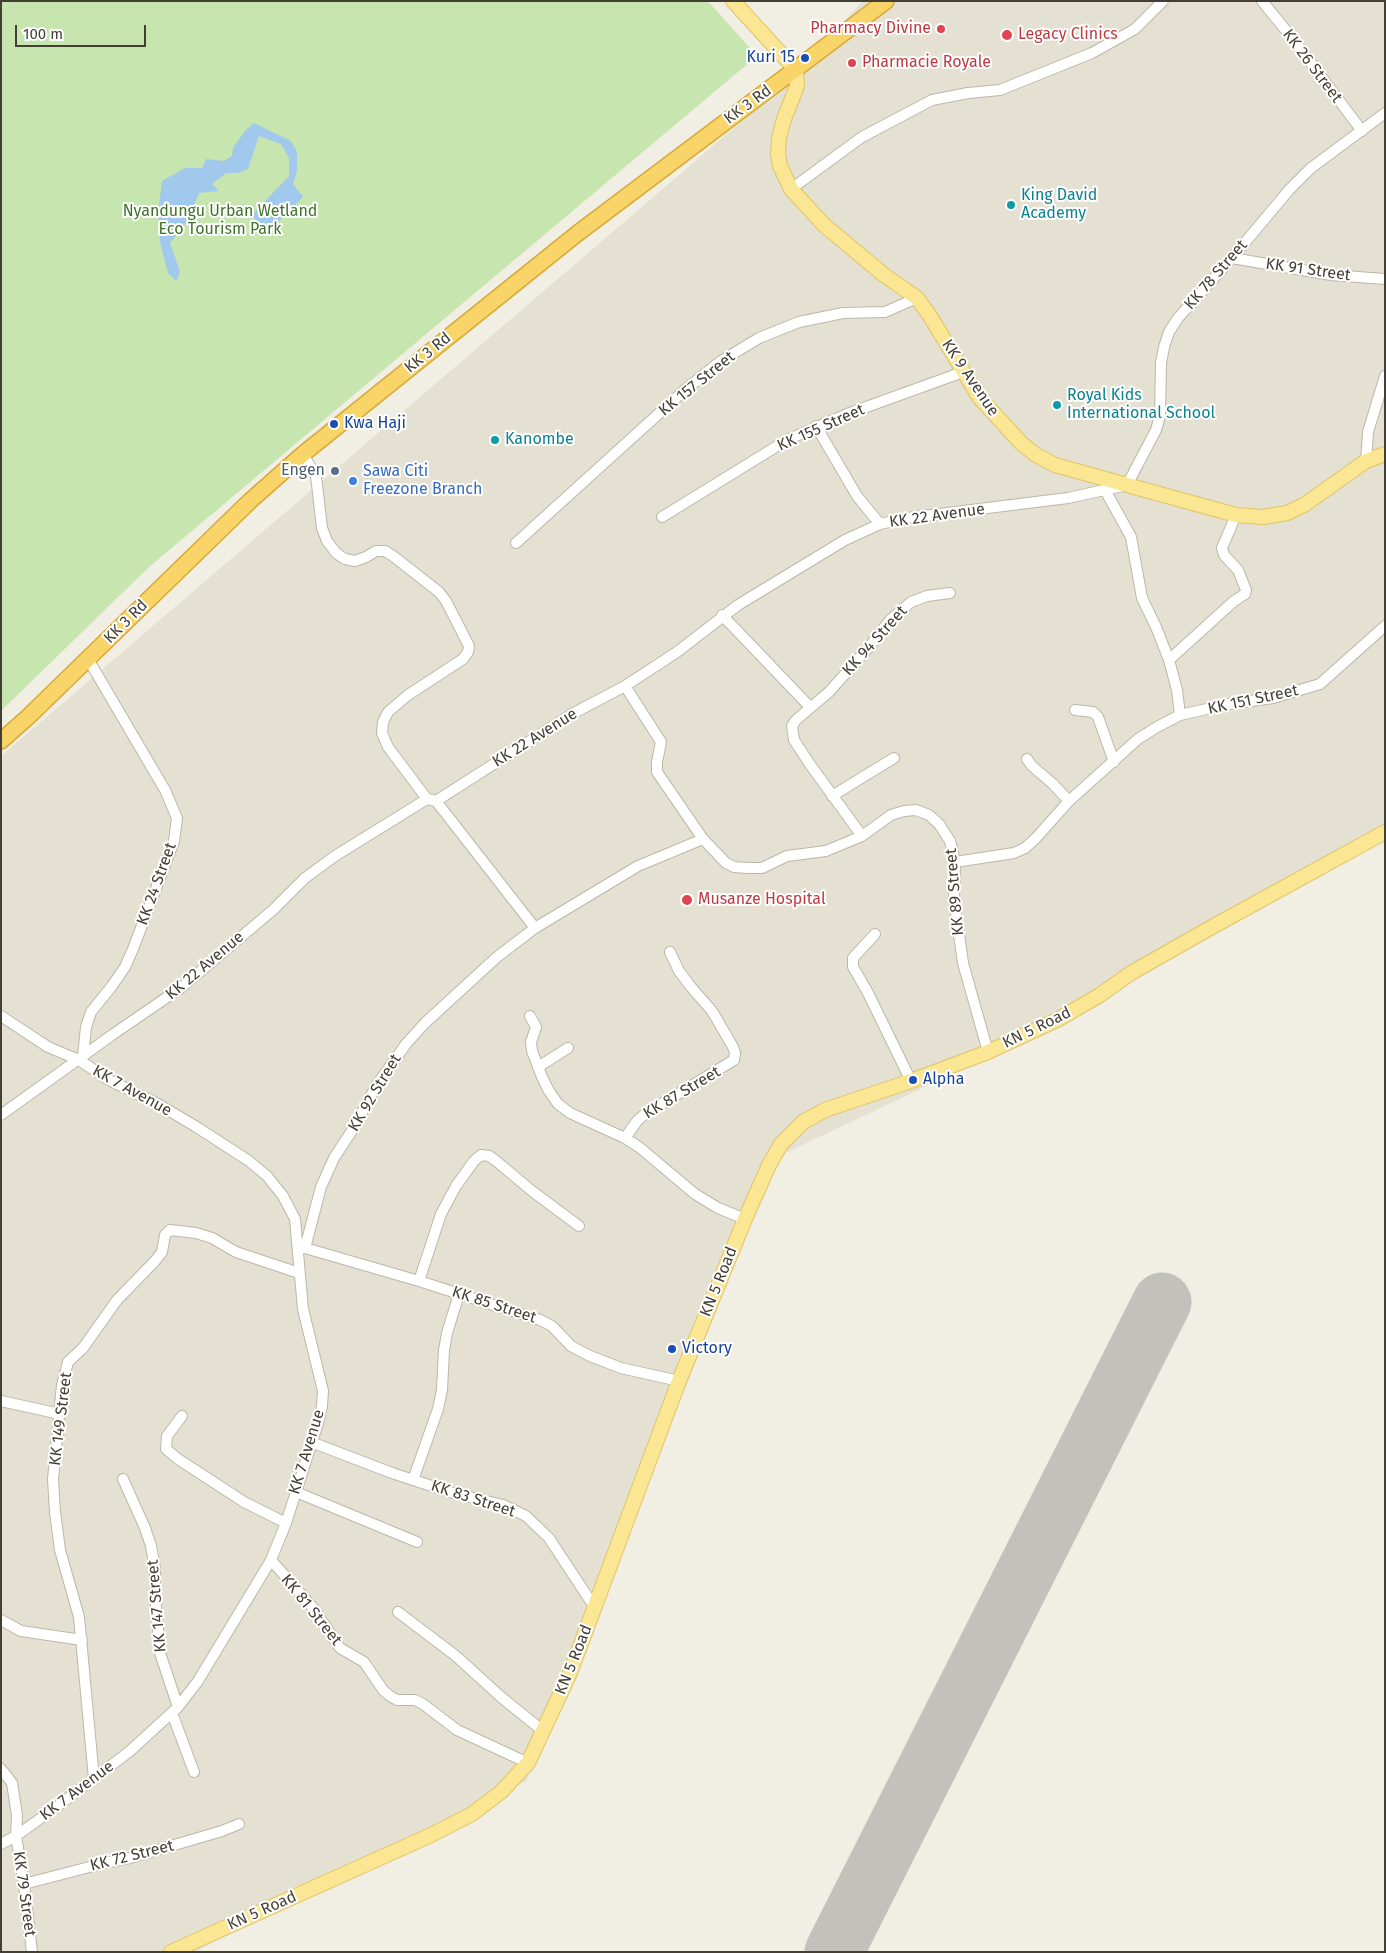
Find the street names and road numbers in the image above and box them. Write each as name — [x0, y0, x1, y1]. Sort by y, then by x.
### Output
street label: KK 26 Street — [1278, 25, 1346, 107]
street label: KK 3 Rd — [720, 81, 776, 129]
street label: KK 78 Street — [1180, 236, 1252, 314]
street label: KK 91 Street — [1264, 255, 1352, 285]
street label: KK 3 Rd — [401, 328, 455, 378]
street label: KK 9 Avenue — [937, 336, 1003, 420]
street label: KK 157 Street — [655, 347, 739, 421]
street label: KK 155 Street — [774, 400, 868, 456]
street label: KK 22 Avenue — [888, 500, 986, 532]
street label: KK 3 Rd — [100, 596, 152, 648]
street label: KK 94 Street — [839, 602, 911, 680]
street label: KK 151 Street — [1206, 681, 1300, 719]
street label: KK 22 Avenue — [489, 704, 581, 772]
street label: KK 24 Street — [133, 840, 181, 928]
street label: KK 89 Street — [942, 847, 968, 937]
street label: KK 22 Avenue — [162, 928, 248, 1004]
street label: KN 5 Road — [1000, 1003, 1074, 1053]
street label: KK 92 Street — [344, 1051, 406, 1135]
street label: KK 7 Avenue — [89, 1061, 175, 1121]
street label: KK 87 Street — [640, 1063, 724, 1123]
street label: KN 5 Road — [696, 1244, 742, 1320]
street label: KK 85 Street — [449, 1282, 539, 1328]
street label: KK 149 Street — [46, 1371, 76, 1467]
street label: KK 7 Avenue — [285, 1407, 329, 1497]
street label: KK 83 Street — [428, 1476, 518, 1522]
street label: KK 147 Street — [143, 1559, 171, 1653]
street label: KK 81 Street — [276, 1571, 346, 1649]
street label: KN 5 Road — [551, 1622, 597, 1698]
street label: KK 7 Avenue — [36, 1757, 118, 1825]
street label: KK 72 Street — [88, 1836, 176, 1876]
street label: KK 79 Street — [9, 1850, 39, 1938]
street label: KN 5 Road — [224, 1887, 300, 1935]

